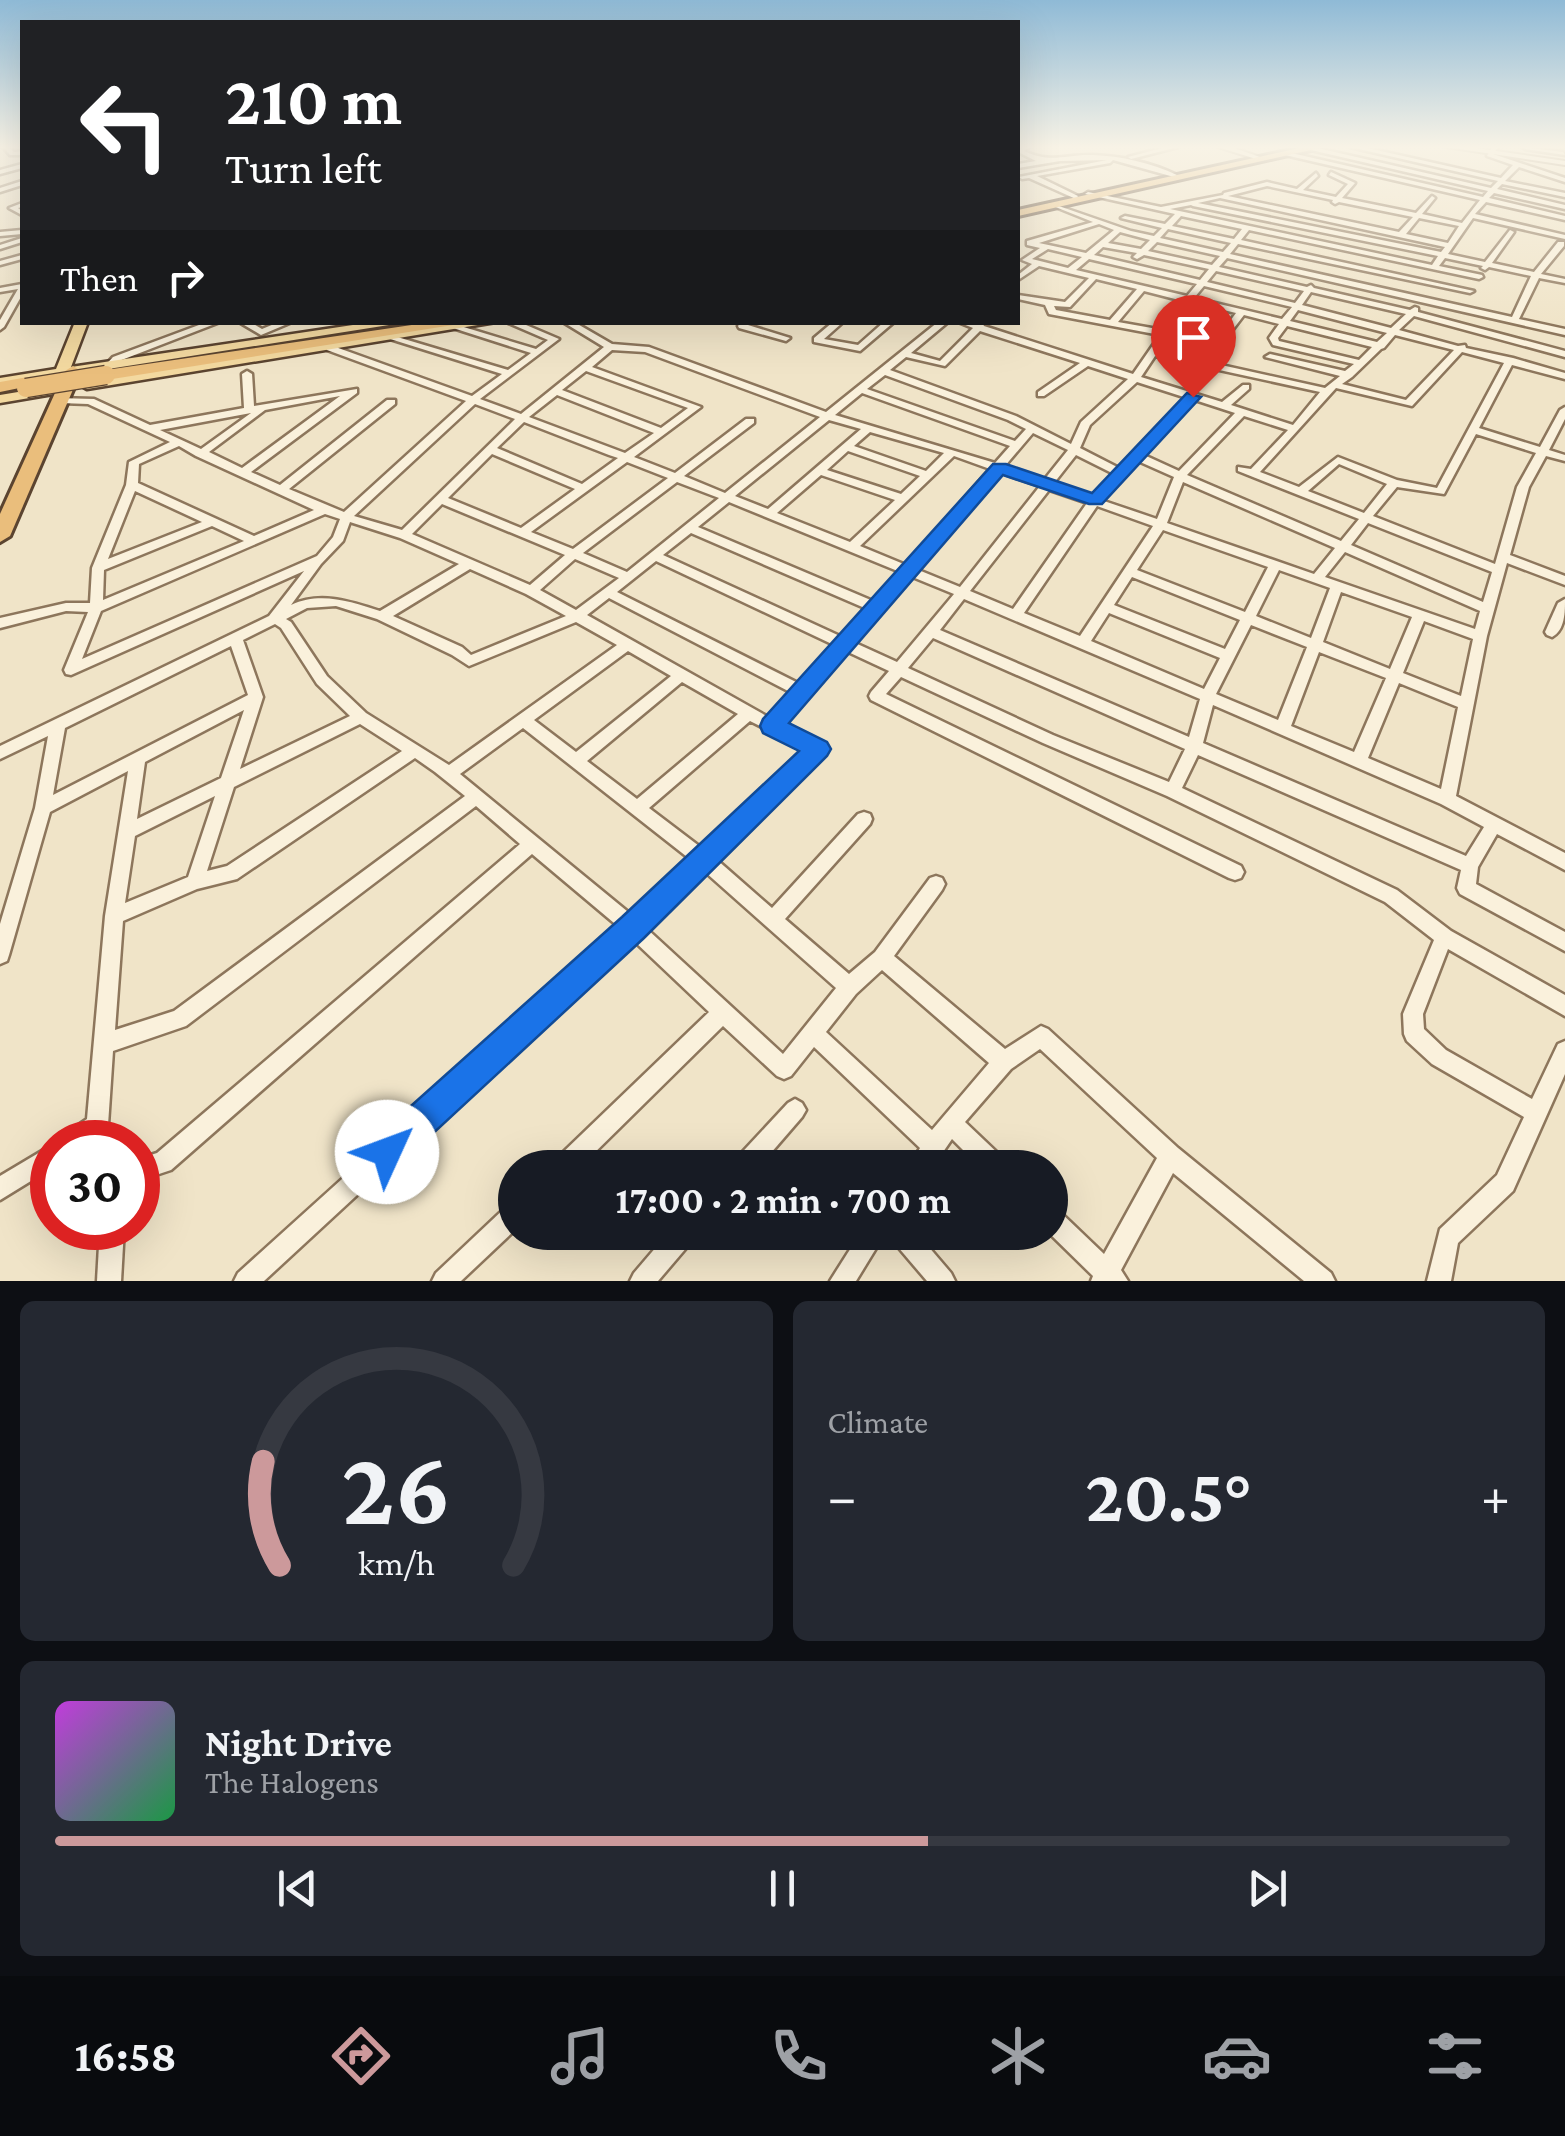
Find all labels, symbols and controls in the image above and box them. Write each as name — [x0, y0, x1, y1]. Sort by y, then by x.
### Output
icon: left — [60, 60, 190, 190]
text: 210 m — [225, 61, 402, 139]
text: Turn left — [225, 143, 382, 193]
icon: right — [158, 250, 213, 305]
text: Then — [60, 257, 138, 299]
pin — [1151, 295, 1236, 398]
icon: arrive — [1166, 310, 1221, 365]
position arrow — [335, 1100, 439, 1204]
speed limit sign: 30 — [30, 1120, 160, 1250]
text: 17:00 · 2 min · 700 m — [615, 1179, 951, 1221]
text: Climate — [828, 1404, 928, 1440]
text: 26 — [341, 1430, 451, 1545]
text: 20.5° — [1085, 1454, 1252, 1537]
text: − — [828, 1466, 857, 1527]
text: + — [1481, 1466, 1510, 1527]
text: km/h — [358, 1543, 435, 1583]
text: Night Drive — [205, 1722, 392, 1764]
text: The Halogens — [205, 1764, 379, 1800]
icon: previous — [270, 1861, 325, 1916]
icon: pause — [755, 1861, 810, 1916]
icon: next — [1240, 1861, 1295, 1916]
icon: directions — [326, 2021, 396, 2091]
icon: music — [545, 2021, 615, 2091]
icon: phone — [764, 2021, 834, 2091]
icon: climate — [983, 2021, 1053, 2091]
icon: car — [1202, 2021, 1272, 2091]
icon: filters — [1420, 2021, 1490, 2091]
text: 16:58 — [74, 2031, 177, 2081]

